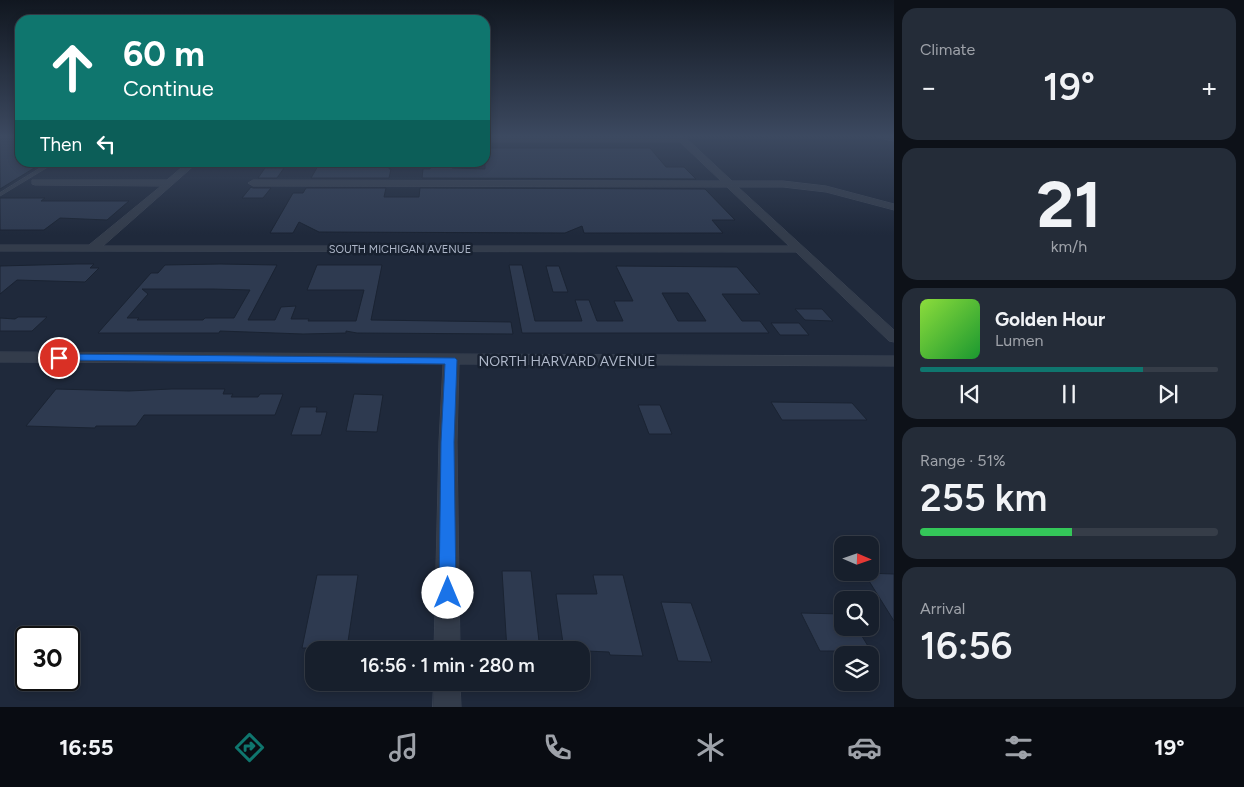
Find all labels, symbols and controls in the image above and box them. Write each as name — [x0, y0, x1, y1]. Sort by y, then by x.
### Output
text: 60 m — [123, 33, 205, 75]
icon: ahead — [40, 35, 105, 100]
text: Climate — [920, 40, 975, 59]
text: 19° — [1043, 64, 1095, 110]
text: − — [920, 70, 937, 104]
text: + — [1201, 70, 1218, 104]
text: Continue — [123, 75, 214, 102]
icon: left — [92, 130, 120, 158]
text: Then — [40, 133, 82, 156]
text: 21 — [1036, 165, 1102, 243]
text: km/h — [1051, 237, 1087, 256]
street label: SOUTH MICHIGAN AVENUE — [329, 243, 471, 256]
text: Golden Hour — [995, 308, 1105, 331]
text: Lumen — [995, 331, 1044, 350]
pin — [38, 337, 80, 379]
icon: arrive — [45, 344, 73, 372]
street label: NORTH HARVARD AVENUE — [478, 353, 656, 370]
icon: previous — [956, 380, 984, 408]
icon: pause — [1055, 380, 1083, 408]
icon: next — [1154, 380, 1182, 408]
text: Range · 51% — [920, 451, 1006, 470]
text: 255 km — [920, 475, 1047, 521]
north arrow — [834, 536, 879, 581]
map controls — [834, 536, 879, 691]
position arrow — [421, 566, 473, 618]
button: search — [834, 591, 879, 636]
text: Arrival — [920, 599, 965, 618]
text: 16:56 — [920, 623, 1012, 669]
speed limit sign: 30 — [15, 626, 80, 691]
button: layers — [834, 646, 879, 691]
text: 16:56 · 1 min · 280 m — [360, 654, 535, 677]
icon: directions — [232, 730, 267, 765]
icon: music — [386, 730, 421, 765]
icon: phone — [540, 730, 575, 765]
icon: climate — [693, 730, 728, 765]
icon: car — [847, 730, 882, 765]
icon: filters — [1001, 730, 1036, 765]
text: 16:55 — [59, 734, 114, 761]
text: 19° — [1154, 734, 1185, 761]

